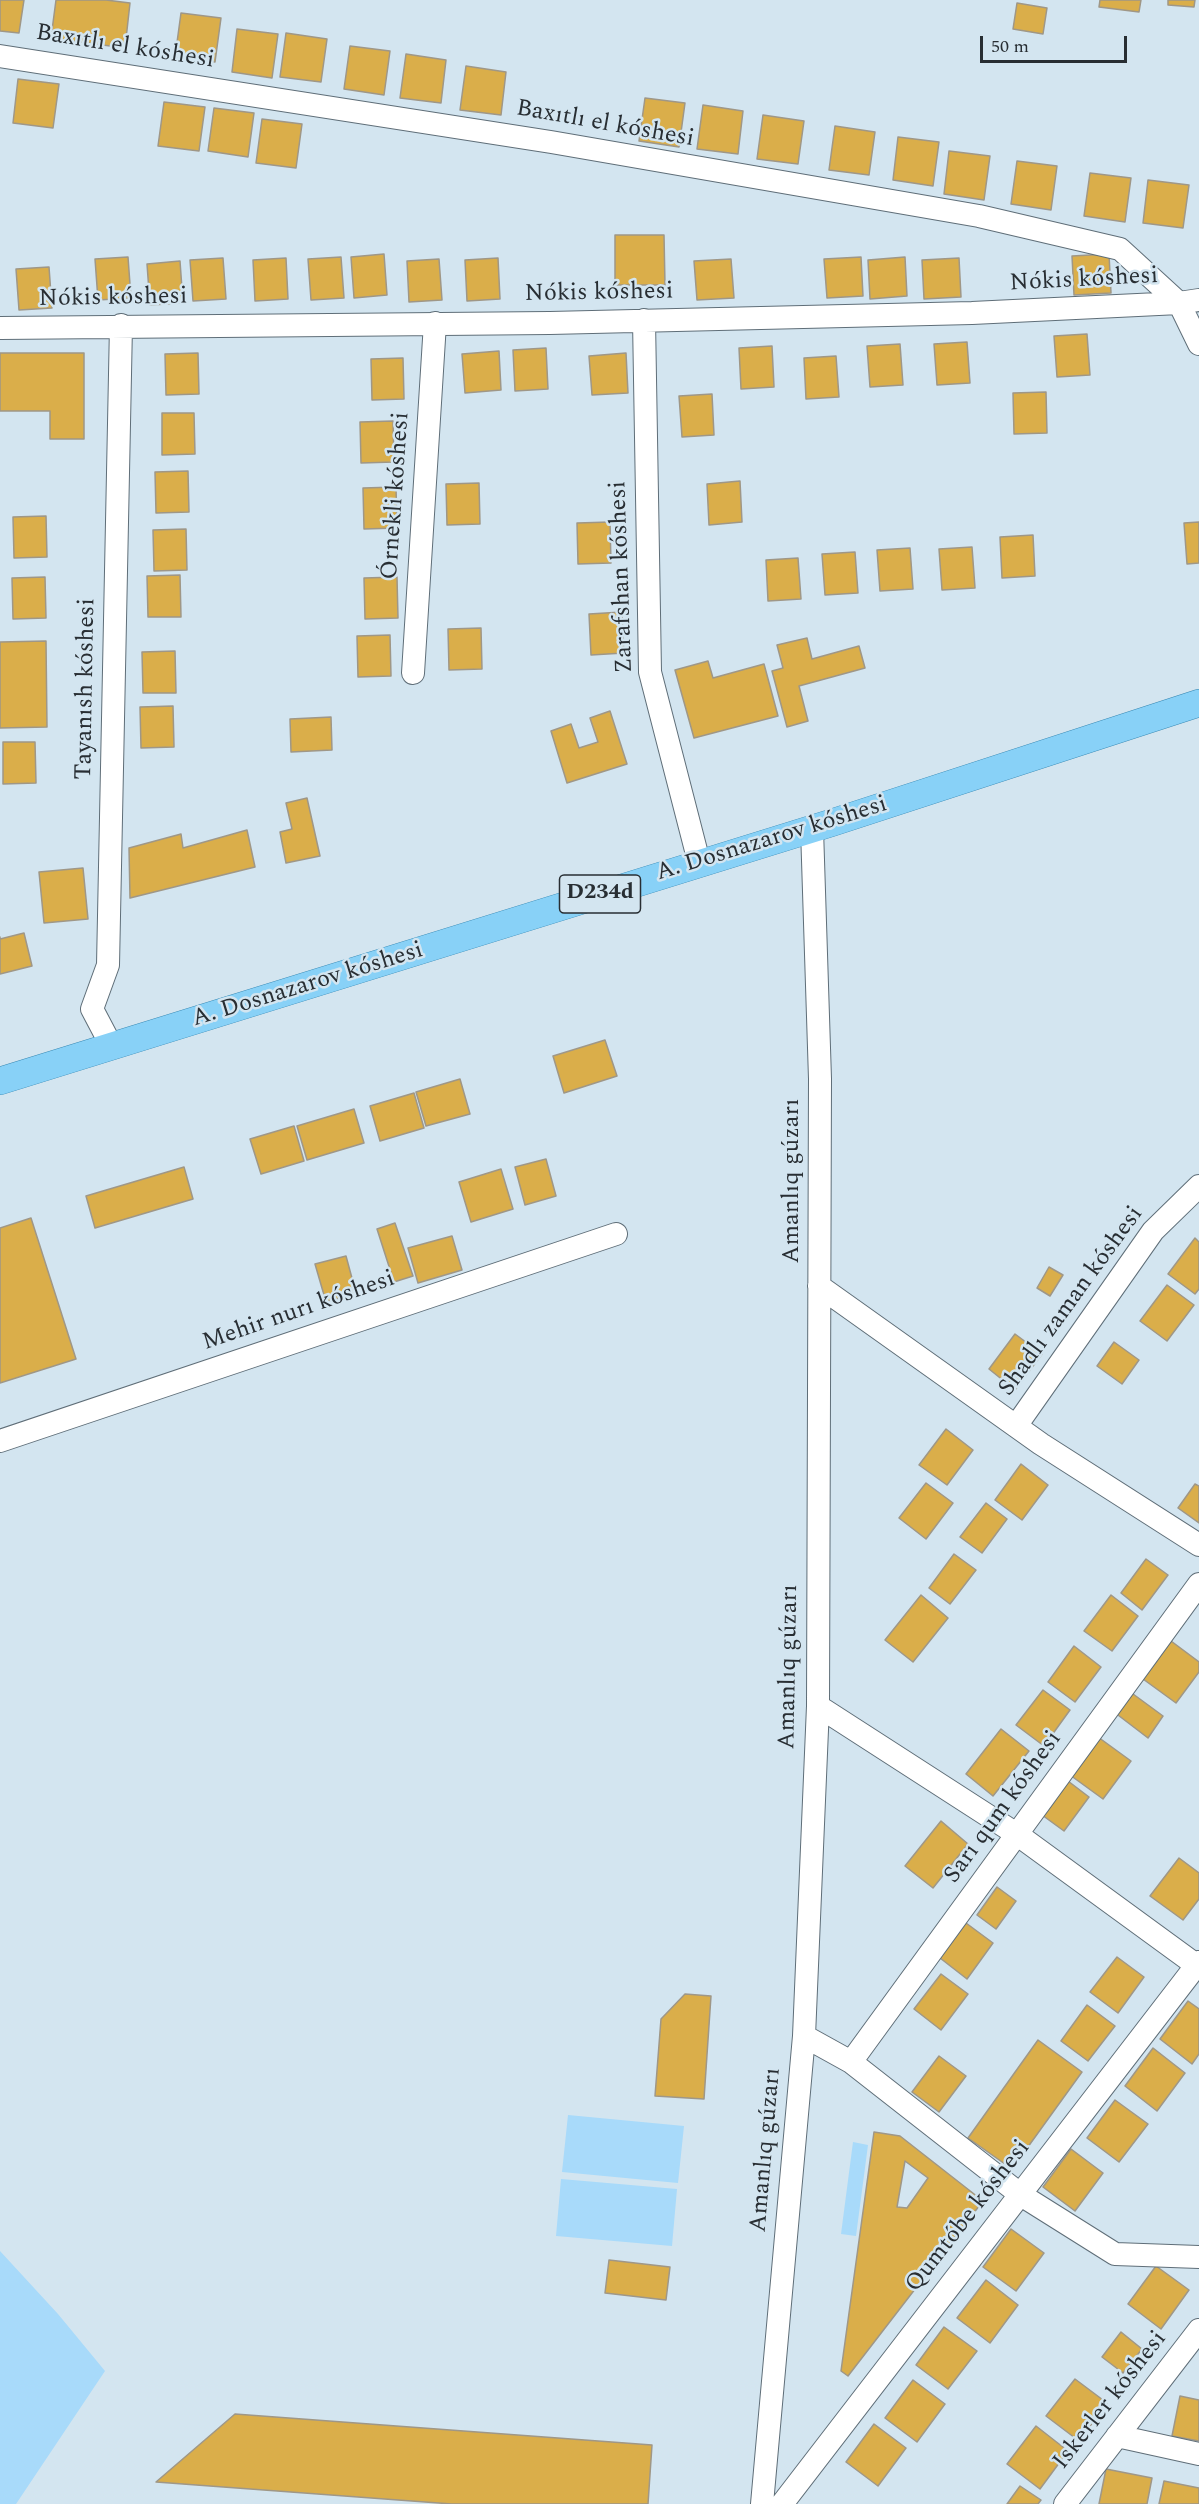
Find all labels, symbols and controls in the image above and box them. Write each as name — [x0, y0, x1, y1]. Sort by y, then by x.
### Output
street label: Baxıtlı el kóshesi — [34, 20, 216, 76]
scale bar — [983, 24, 1130, 62]
text: 50 m — [991, 33, 1029, 60]
street label: Baxıtlı el kóshesi — [514, 95, 696, 155]
street label: Nókis kóshesi — [1009, 263, 1159, 299]
street label: Nókis kóshesi — [524, 278, 674, 310]
street label: Nókis kóshesi — [38, 283, 188, 315]
street label: Órnekli kóshesi — [377, 411, 417, 581]
street label: Zarafshan kóshesi — [605, 480, 641, 674]
street label: Tayanısh kóshesi — [71, 598, 103, 780]
street label: A. Dosnazarov kóshesi — [653, 791, 891, 889]
road number: D234d — [560, 875, 640, 913]
street label: A. Dosnazarov kóshesi — [189, 937, 427, 1035]
street label: Amanlıq gúzarı — [779, 1098, 807, 1264]
street label: Shadlı zaman kóshesi — [993, 1201, 1151, 1403]
street label: Mehir nurı kóshesi — [199, 1266, 399, 1358]
street label: Amanlıq gúzarı — [774, 1584, 806, 1750]
street label: Sarı qum kóshesi — [939, 1726, 1069, 1890]
street label: Amanlıq gúzarı — [745, 2067, 789, 2233]
street label: Qumtóbe kóshesi — [900, 2135, 1038, 2299]
street label: Iskerler kóshesi — [1048, 2326, 1174, 2476]

